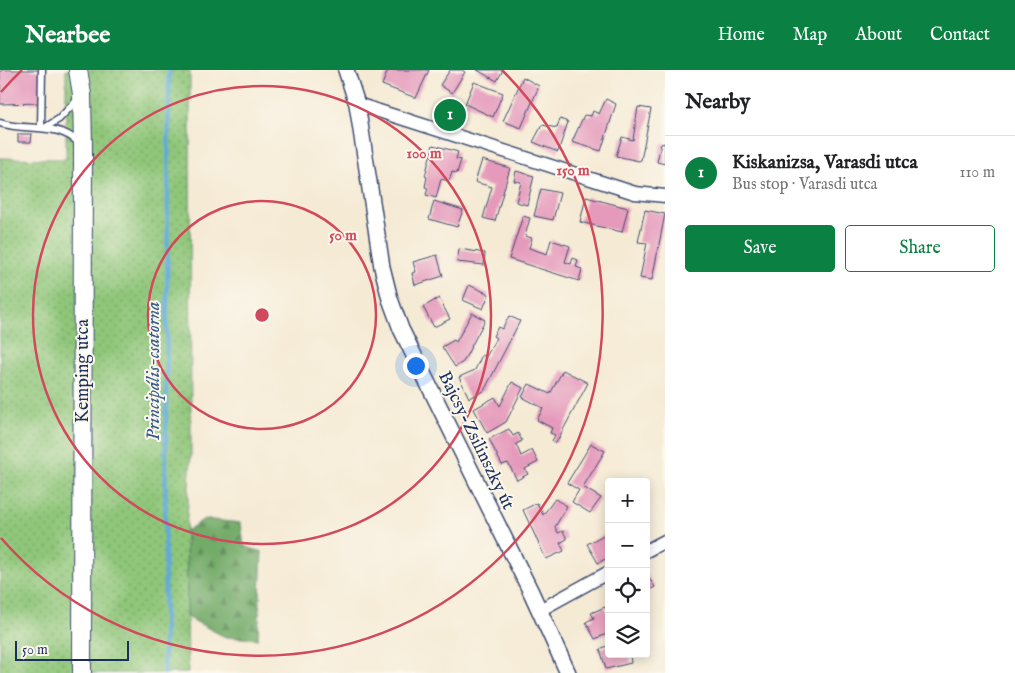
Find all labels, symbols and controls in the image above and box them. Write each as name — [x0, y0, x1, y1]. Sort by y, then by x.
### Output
text: Nearbee — [25, 20, 110, 51]
text: Home — [718, 24, 765, 47]
text: Map — [793, 24, 827, 47]
text: About — [855, 24, 902, 47]
text: Contact — [930, 24, 990, 47]
text: Nearby — [685, 89, 750, 116]
pin: 1 — [434, 96, 466, 134]
text: 100 m — [406, 144, 442, 163]
text: Kiskanizsa, Varasdi utca — [732, 151, 918, 175]
text: 150 m — [556, 161, 590, 180]
text: 1 — [698, 163, 704, 183]
text: 110 m — [959, 163, 995, 183]
text: Bus stop · Varasdi utca — [732, 175, 878, 195]
button: Save — [685, 225, 835, 272]
button: Share — [845, 225, 995, 272]
text: 50 m — [329, 226, 357, 245]
water label: Principális-csatorna — [142, 301, 166, 441]
centre of rings — [253, 306, 271, 324]
street label: Kemping utca — [72, 319, 95, 423]
your location — [403, 353, 429, 379]
street label: Bajcsy-Zsilinszky út — [432, 368, 519, 514]
map controls — [605, 478, 650, 658]
button: + — [605, 478, 650, 523]
button: − — [605, 523, 650, 568]
button: locate — [605, 568, 650, 613]
button: layers — [605, 613, 650, 658]
scale bar — [15, 638, 129, 661]
text: 50 m — [22, 641, 48, 659]

